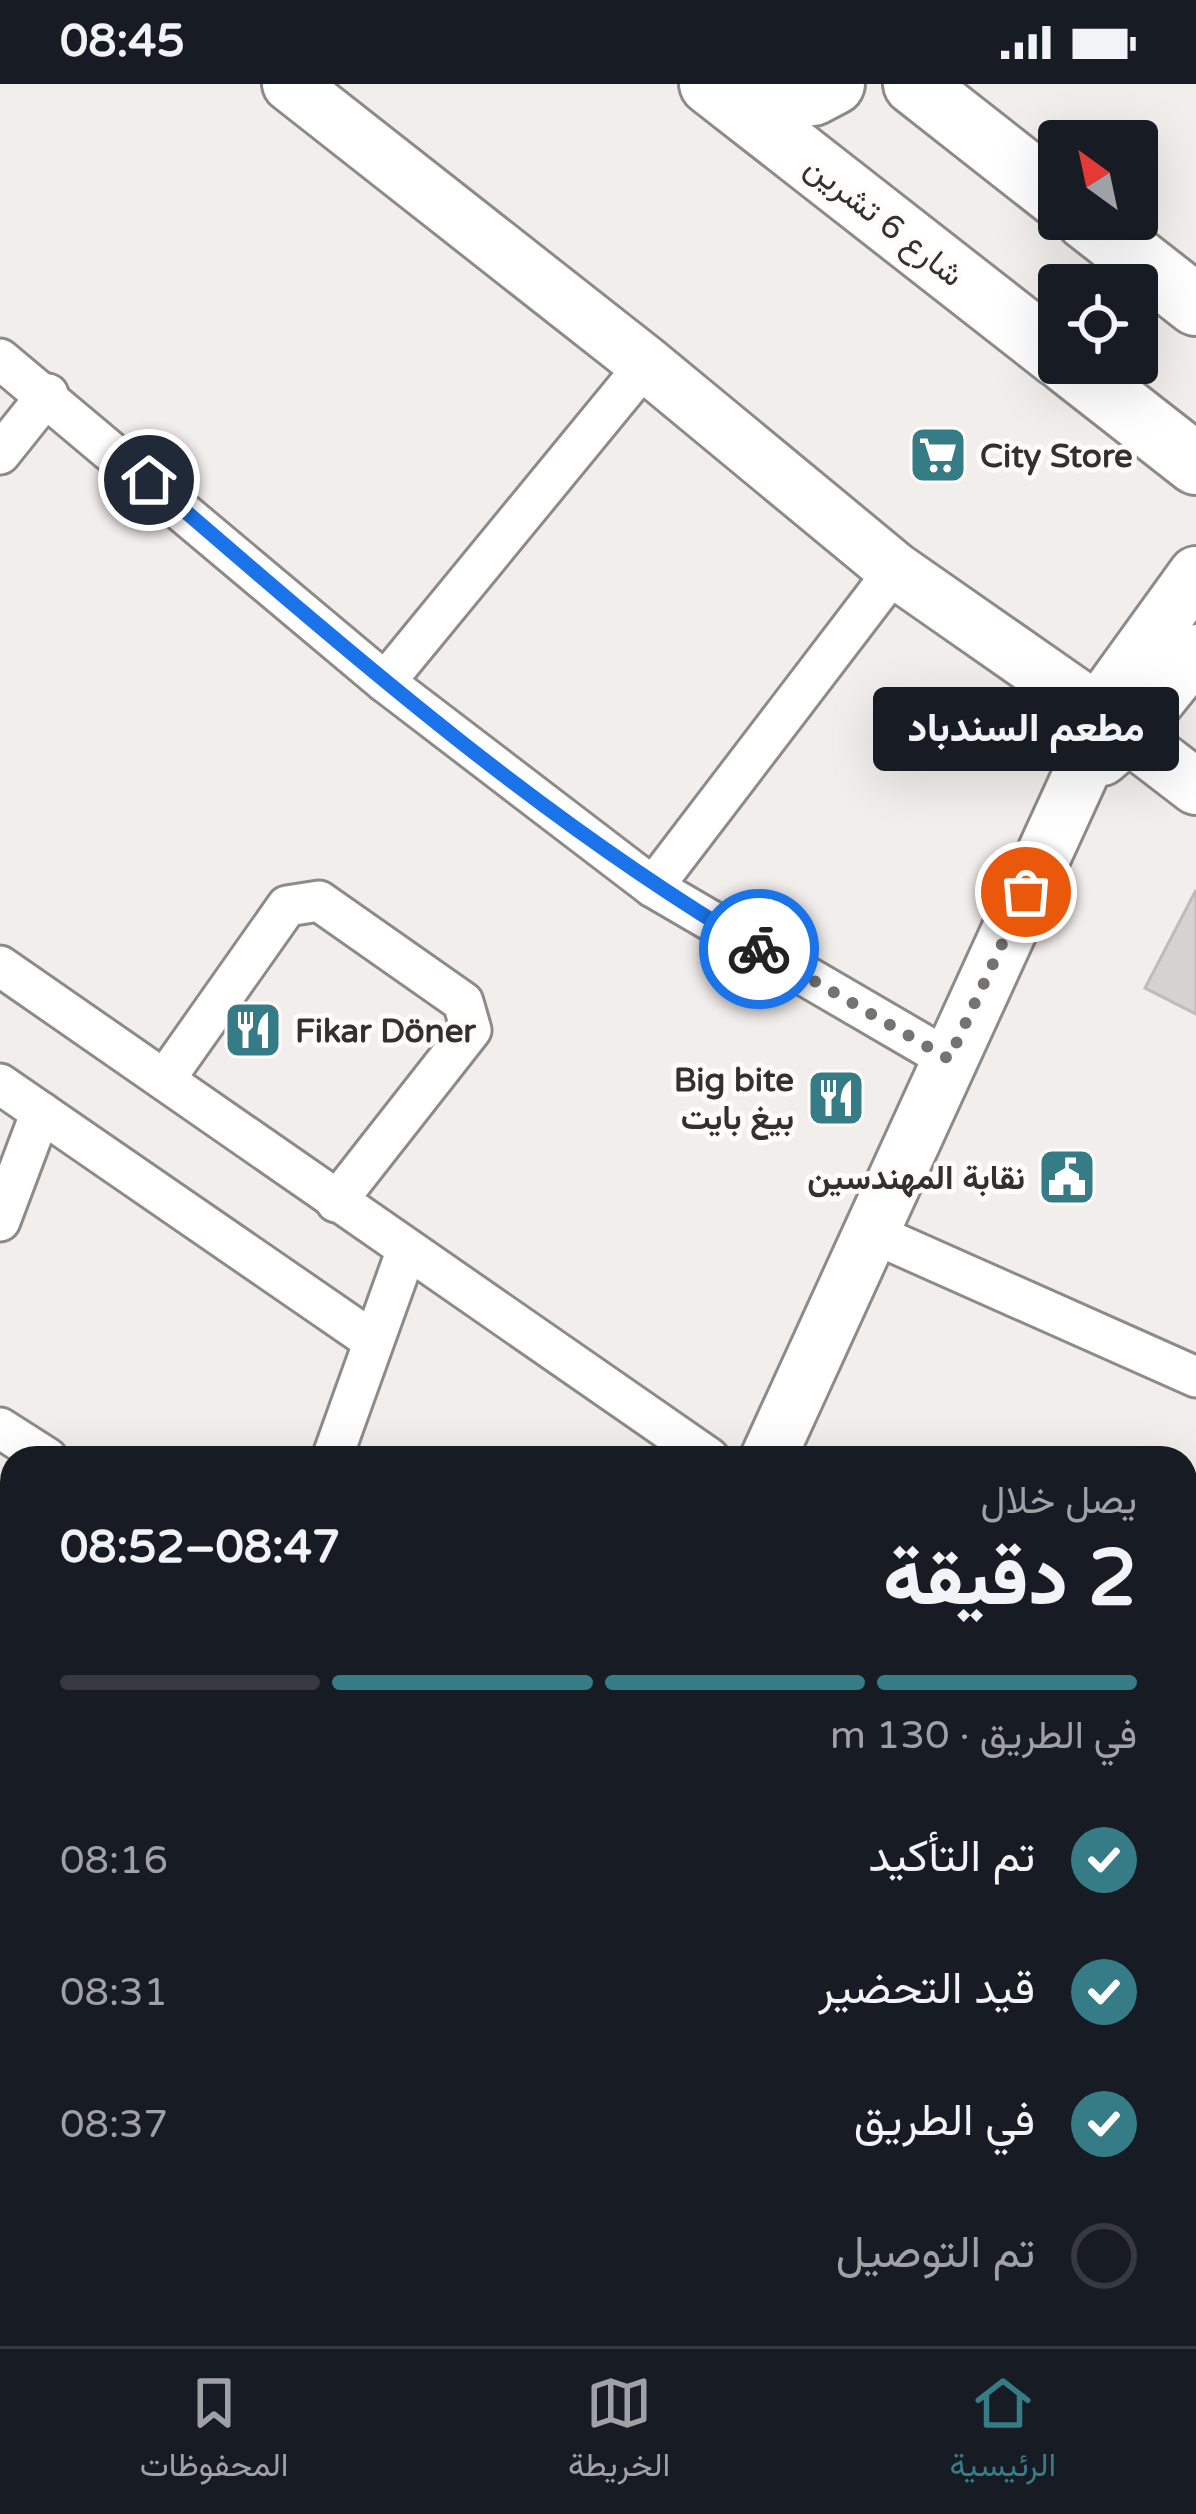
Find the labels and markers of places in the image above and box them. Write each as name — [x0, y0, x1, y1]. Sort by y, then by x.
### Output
supermarket icon: City Store — [907, 424, 969, 486]
pin — [98, 429, 200, 531]
place label: City Store — [980, 437, 1133, 476]
callout: مطعم السندباد — [873, 688, 1179, 772]
pin — [975, 841, 1077, 943]
restaurant icon: Fikar Döner — [222, 999, 284, 1061]
place label: Fikar Döner — [295, 1012, 476, 1051]
place label: Big bite بيغ بايت — [674, 1061, 794, 1140]
restaurant icon: Big bite بيغ بايت — [805, 1067, 867, 1129]
public building icon: نقابة المهندسين — [1036, 1146, 1098, 1208]
place label: نقابة المهندسين — [807, 1159, 1025, 1198]

